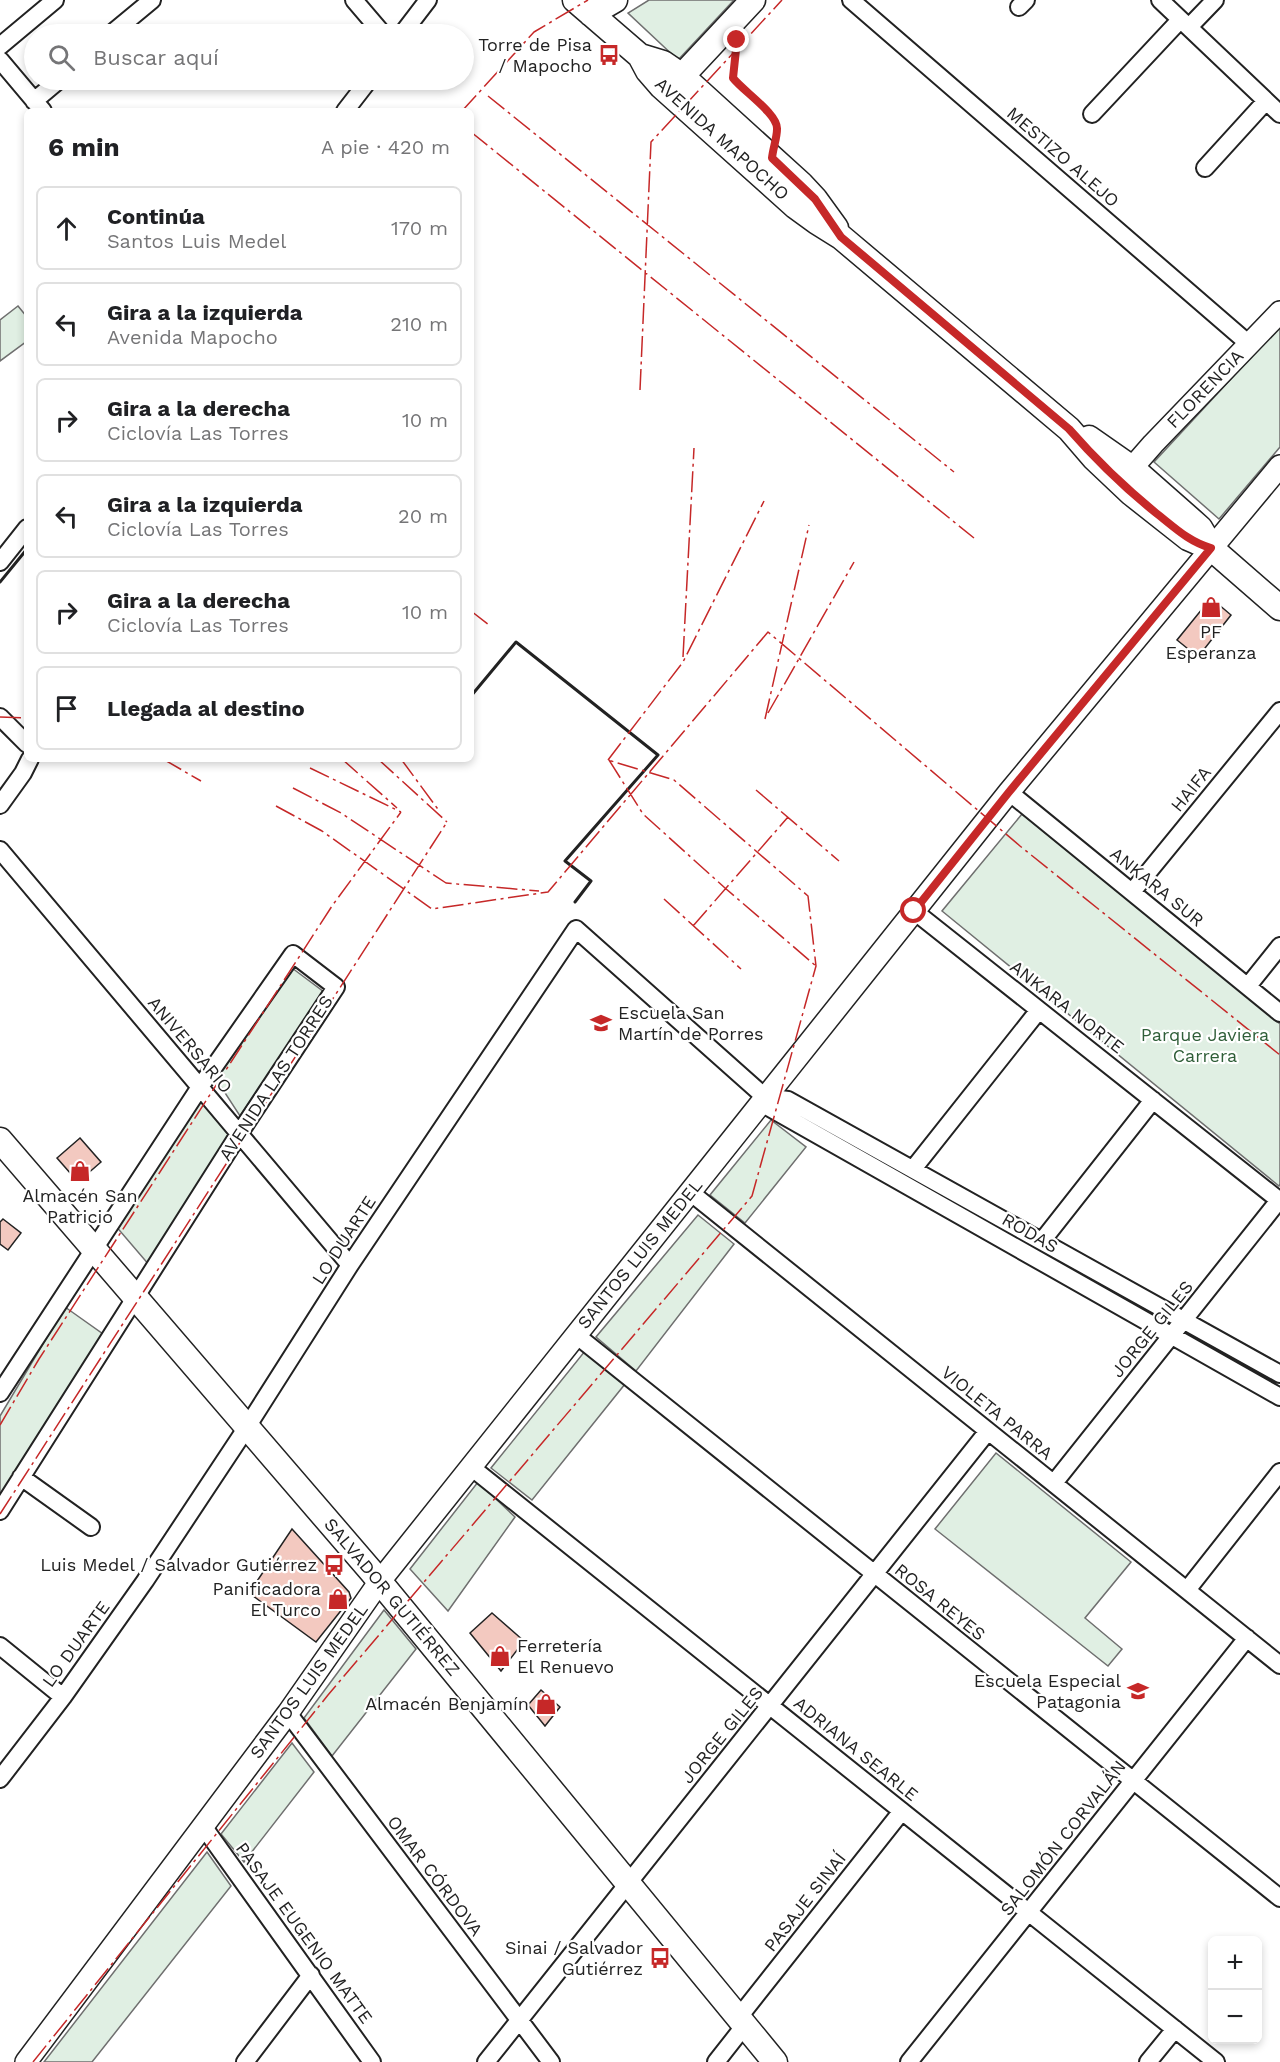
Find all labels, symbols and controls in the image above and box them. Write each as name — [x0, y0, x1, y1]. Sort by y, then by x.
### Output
search box — [24, 24, 474, 90]
route end — [723, 26, 749, 52]
place label: Torre de Pisa / Mapocho — [478, 34, 592, 76]
icon: search — [45, 41, 78, 74]
bus stop icon: Torre de Pisa / Mapocho — [597, 43, 621, 67]
text: Buscar aquí — [93, 45, 219, 70]
street label: AVENIDA MAPOCHO — [651, 73, 794, 204]
street label: MESTIZO ALEJO — [1003, 102, 1124, 211]
text: 6 min — [48, 132, 120, 162]
text: A pie · 420 m — [321, 135, 450, 159]
text: Continúa — [107, 204, 205, 229]
icon: ahead — [50, 212, 83, 245]
text: 170 m — [391, 216, 448, 240]
text: Santos Luis Medel — [107, 229, 286, 253]
text: Gira a la izquierda — [107, 300, 303, 325]
icon: left — [50, 308, 83, 341]
text: 210 m — [390, 312, 448, 336]
text: Avenida Mapocho — [107, 325, 278, 349]
street label: FLORENCIA — [1162, 345, 1247, 432]
text: Gira a la derecha — [107, 396, 290, 421]
icon: right — [50, 404, 83, 437]
text: 10 m — [402, 408, 448, 432]
text: Ciclovía Las Torres — [107, 421, 289, 445]
text: Gira a la izquierda — [107, 492, 303, 517]
icon: left — [50, 500, 83, 533]
text: 20 m — [398, 504, 448, 528]
text: Ciclovía Las Torres — [107, 517, 289, 541]
text: Gira a la derecha — [107, 588, 290, 613]
shop icon: PF Esperanza — [1199, 595, 1223, 619]
icon: right — [50, 596, 83, 629]
text: 10 m — [402, 600, 448, 624]
text: Ciclovía Las Torres — [107, 613, 289, 637]
place label: PF Esperanza — [1166, 621, 1256, 663]
icon: arrive — [50, 692, 83, 725]
text: Llegada al destino — [107, 696, 305, 721]
street label: HAIFA — [1166, 762, 1215, 816]
street label: ANKARA SUR — [1106, 842, 1208, 931]
route start — [900, 897, 926, 923]
street label: ANKARA NORTE — [1006, 956, 1128, 1058]
street label: AVENIDA LAS TORRES — [214, 991, 337, 1164]
street label: ANIVERSARIO — [144, 992, 237, 1097]
place label: Escuela San Martín de Porres — [618, 1002, 764, 1044]
school or university icon: Escuela San Martín de Porres — [589, 1011, 613, 1035]
park label: Parque Javiera Carrera — [1141, 1024, 1269, 1066]
shop icon: Almacén San Patricio — [68, 1159, 92, 1183]
street label: SANTOS LUIS MEDEL — [573, 1174, 707, 1333]
place label: Almacén San Patricio — [22, 1185, 138, 1227]
street label: LO DUARTE — [307, 1192, 380, 1288]
street label: RODAS — [999, 1208, 1062, 1257]
street label: JORGE GILES — [1106, 1276, 1197, 1381]
street label: VIOLETA PARRA — [937, 1361, 1057, 1464]
street label: SALVADOR GUTIÉRREZ — [320, 1514, 465, 1680]
bus stop icon: Luis Medel / Salvador Gutiérrez — [322, 1553, 346, 1577]
place label: Luis Medel / Salvador Gutiérrez — [40, 1554, 317, 1575]
street label: ROSA REYES — [891, 1559, 990, 1645]
place label: Panificadora El Turco — [212, 1578, 321, 1620]
shop icon: Panificadora El Turco — [326, 1587, 350, 1611]
street label: LO DUARTE — [37, 1597, 114, 1691]
street label: SANTOS LUIS MEDEL — [245, 1599, 372, 1762]
place label: Ferretería El Renuevo — [517, 1635, 614, 1677]
shop icon: Ferretería El Renuevo — [488, 1644, 512, 1668]
place label: Escuela Especial Patagonia — [974, 1670, 1121, 1712]
school or university icon: Escuela Especial Patagonia — [1126, 1679, 1150, 1703]
street label: JORGE GILES — [676, 1682, 767, 1787]
shop icon: Almacén Benjamín — [534, 1692, 558, 1716]
street label: ADRIANA SEARLE — [790, 1692, 923, 1805]
place label: Almacén Benjamín — [365, 1693, 529, 1714]
street label: SALOMÓN CORVALÁN — [996, 1756, 1130, 1919]
street label: OMAR CÓRDOVA — [383, 1811, 488, 1940]
street label: PASAJE EUGENIO MATTE — [232, 1838, 377, 2027]
street label: PASAJE SINAÍ — [759, 1848, 850, 1956]
map controls — [1208, 1936, 1262, 2044]
button: + — [1208, 1936, 1262, 1990]
place label: Sinai / Salvador Gutiérrez — [505, 1937, 643, 1979]
bus stop icon: Sinai / Salvador Gutiérrez — [648, 1946, 672, 1970]
button: − — [1208, 1990, 1262, 2044]

